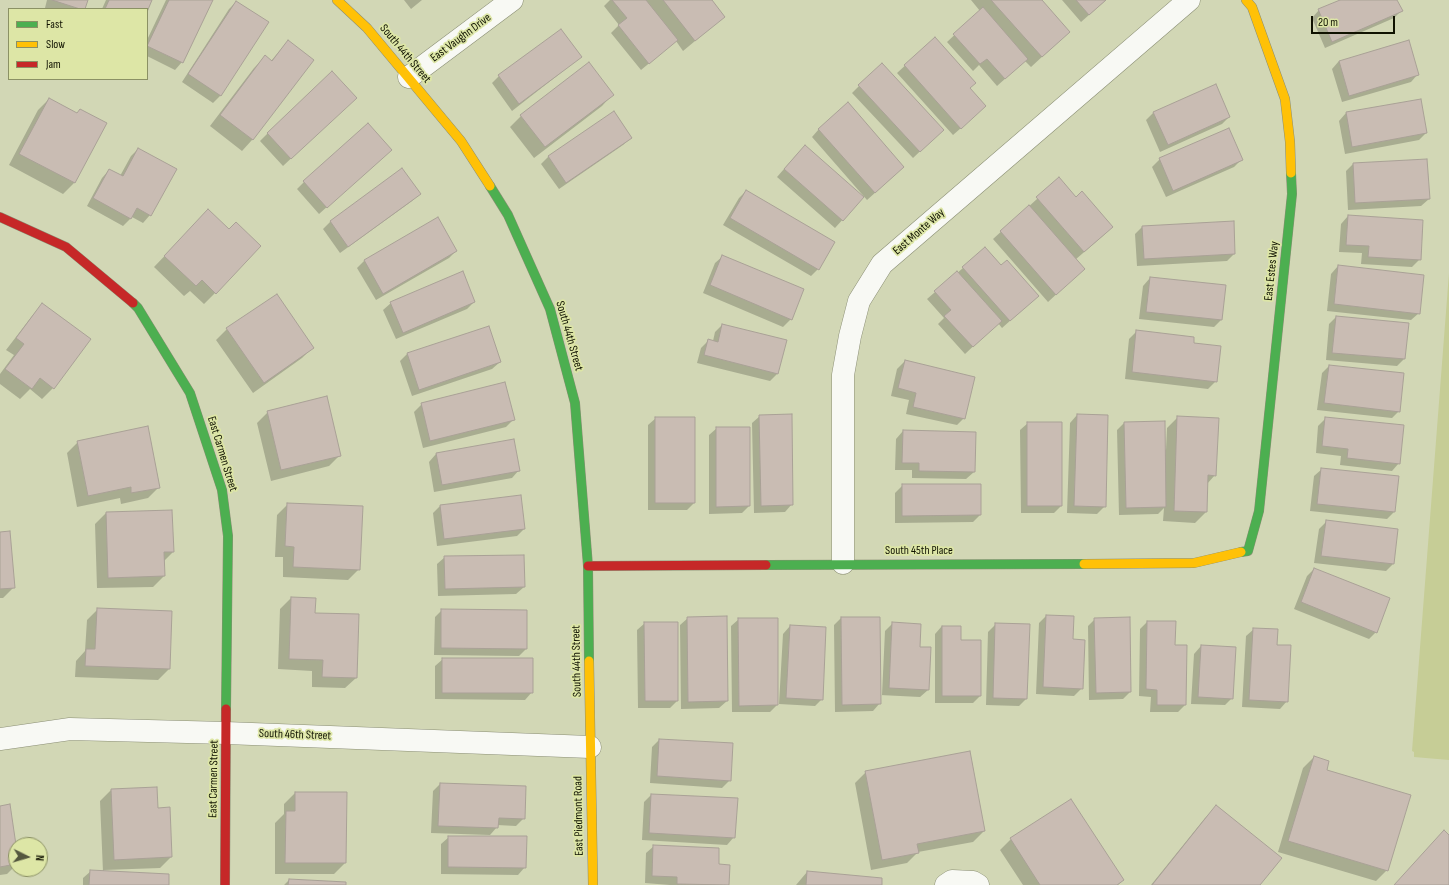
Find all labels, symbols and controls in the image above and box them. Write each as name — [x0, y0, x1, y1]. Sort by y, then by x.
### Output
legend — [8, 8, 148, 80]
scale bar — [1313, 8, 1397, 34]
street label: East Vaughn Drive — [428, 11, 494, 65]
text: 20 m — [1318, 15, 1338, 30]
text: Fast — [46, 17, 63, 32]
street label: South 44th Street — [376, 22, 434, 86]
text: Slow — [46, 37, 65, 52]
text: Jam — [46, 57, 61, 72]
street label: East Monte Way — [890, 206, 948, 258]
street label: East Estes Way — [1262, 241, 1282, 301]
street label: South 44th Street — [552, 299, 586, 373]
street label: East Carmen Street — [204, 415, 240, 493]
street label: South 45th Place — [885, 544, 953, 558]
street label: South 44th Street — [569, 625, 585, 697]
street label: South 46th Street — [259, 727, 331, 743]
street label: East Carmen Street — [206, 740, 222, 818]
street label: East Piedmont Road — [571, 776, 587, 856]
north arrow — [8, 837, 48, 877]
text: N — [33, 855, 46, 861]

